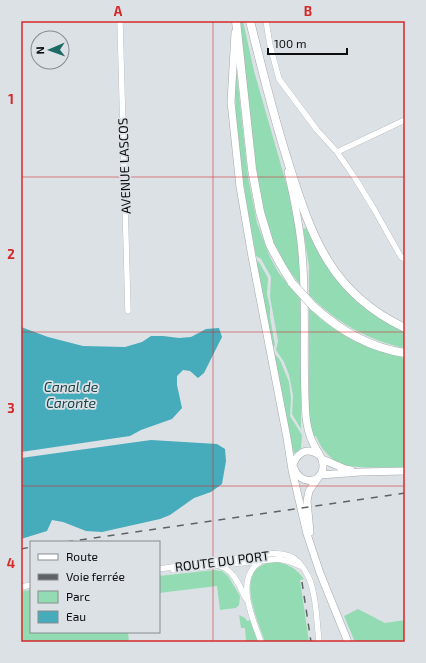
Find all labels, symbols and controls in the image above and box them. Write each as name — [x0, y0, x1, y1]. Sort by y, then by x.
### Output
text: A — [114, 3, 123, 19]
text: B — [304, 3, 312, 19]
north arrow — [30, 30, 70, 70]
scale bar — [268, 30, 347, 56]
text: 100 m — [274, 36, 306, 50]
text: N — [33, 46, 46, 55]
text: 1 — [8, 91, 14, 107]
street label: AVENUE LASCOS — [114, 118, 134, 214]
text: 2 — [7, 246, 15, 262]
water label: Canal de Caronte — [44, 378, 99, 411]
text: 3 — [7, 400, 15, 416]
legend — [30, 541, 160, 633]
street label: ROUTE DU PORT — [174, 547, 271, 575]
text: Route — [66, 549, 98, 563]
text: 4 — [7, 555, 15, 571]
text: Voie ferrée — [66, 569, 125, 583]
text: Parc — [66, 589, 90, 603]
text: Eau — [66, 609, 86, 623]

